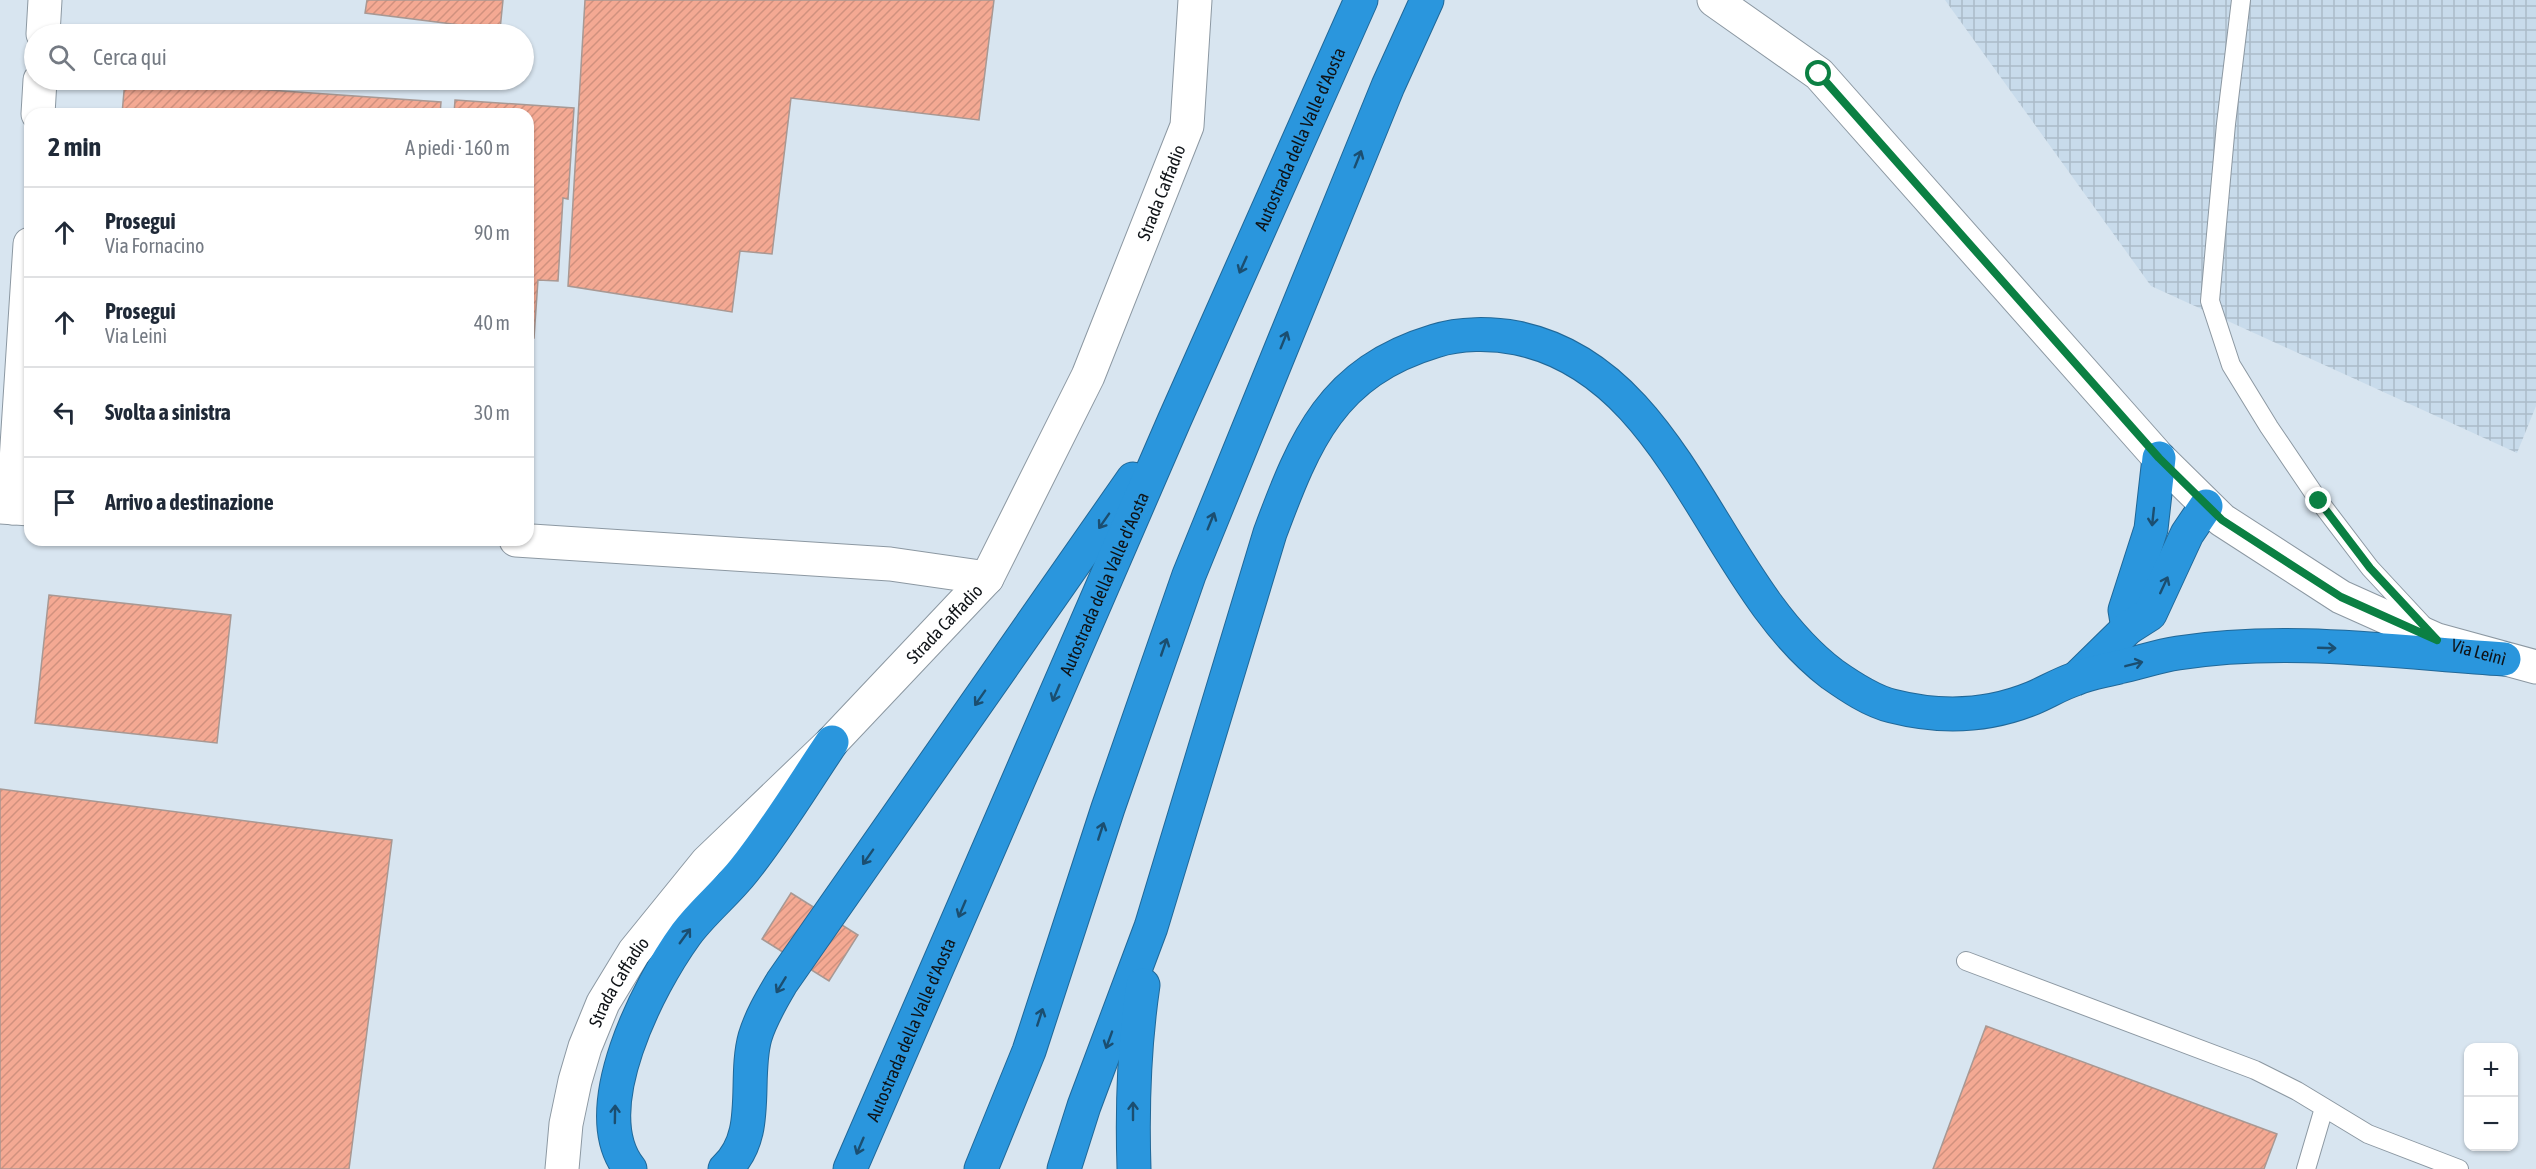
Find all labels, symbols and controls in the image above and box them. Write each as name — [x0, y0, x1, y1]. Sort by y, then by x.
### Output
search box — [24, 24, 534, 90]
icon: search — [45, 41, 78, 74]
text: Cerca qui — [93, 44, 167, 70]
street label: Autostrada della Valle d'Aosta — [1250, 44, 1349, 233]
route start — [1805, 60, 1831, 86]
text: 2 min — [48, 132, 101, 162]
text: A piedi · 160 m — [405, 136, 510, 159]
street label: Strada Caffadio — [1132, 141, 1189, 243]
one-way arrow — [1353, 151, 1364, 169]
text: Prosegui — [105, 208, 176, 234]
icon: ahead — [48, 216, 81, 249]
text: 90 m — [474, 221, 510, 244]
text: Via Fornacino — [105, 234, 205, 257]
one-way arrow — [1237, 255, 1249, 273]
text: Prosegui — [105, 298, 176, 324]
icon: ahead — [48, 306, 81, 339]
text: 40 m — [474, 311, 510, 334]
text: Via Leinì — [105, 324, 167, 347]
one-way arrow — [1279, 331, 1290, 349]
icon: left — [48, 396, 81, 429]
text: Svolta a sinistra — [105, 399, 231, 425]
text: 30 m — [474, 401, 510, 424]
icon: arrive — [48, 486, 81, 519]
route end — [2305, 487, 2331, 513]
text: Arrivo a destinazione — [105, 489, 274, 515]
street label: Autostrada della Valle d'Aosta — [1055, 489, 1153, 678]
one-way arrow — [2147, 506, 2158, 526]
one-way arrow — [1098, 512, 1110, 528]
one-way arrow — [1206, 512, 1217, 530]
one-way arrow — [2158, 577, 2170, 595]
street label: Strada Caffadio — [902, 579, 986, 667]
street label: Via Leinì — [2449, 634, 2509, 669]
one-way arrow — [1160, 638, 1171, 657]
one-way arrow — [2317, 642, 2337, 653]
one-way arrow — [2124, 657, 2143, 669]
one-way arrow — [1050, 684, 1061, 702]
one-way arrow — [974, 689, 986, 705]
one-way arrow — [1096, 822, 1107, 841]
one-way arrow — [862, 849, 874, 865]
one-way arrow — [956, 899, 967, 918]
one-way arrow — [679, 928, 692, 944]
street label: Strada Caffadio — [584, 932, 653, 1030]
street label: Autostrada della Valle d'Aosta — [861, 935, 959, 1124]
one-way arrow — [775, 976, 787, 993]
one-way arrow — [1035, 1008, 1046, 1027]
one-way arrow — [1102, 1031, 1113, 1049]
map controls — [2464, 1043, 2518, 1151]
button: + — [2464, 1043, 2518, 1097]
button: − — [2464, 1097, 2518, 1151]
one-way arrow — [1127, 1101, 1139, 1121]
one-way arrow — [609, 1105, 620, 1125]
one-way arrow — [854, 1136, 865, 1155]

